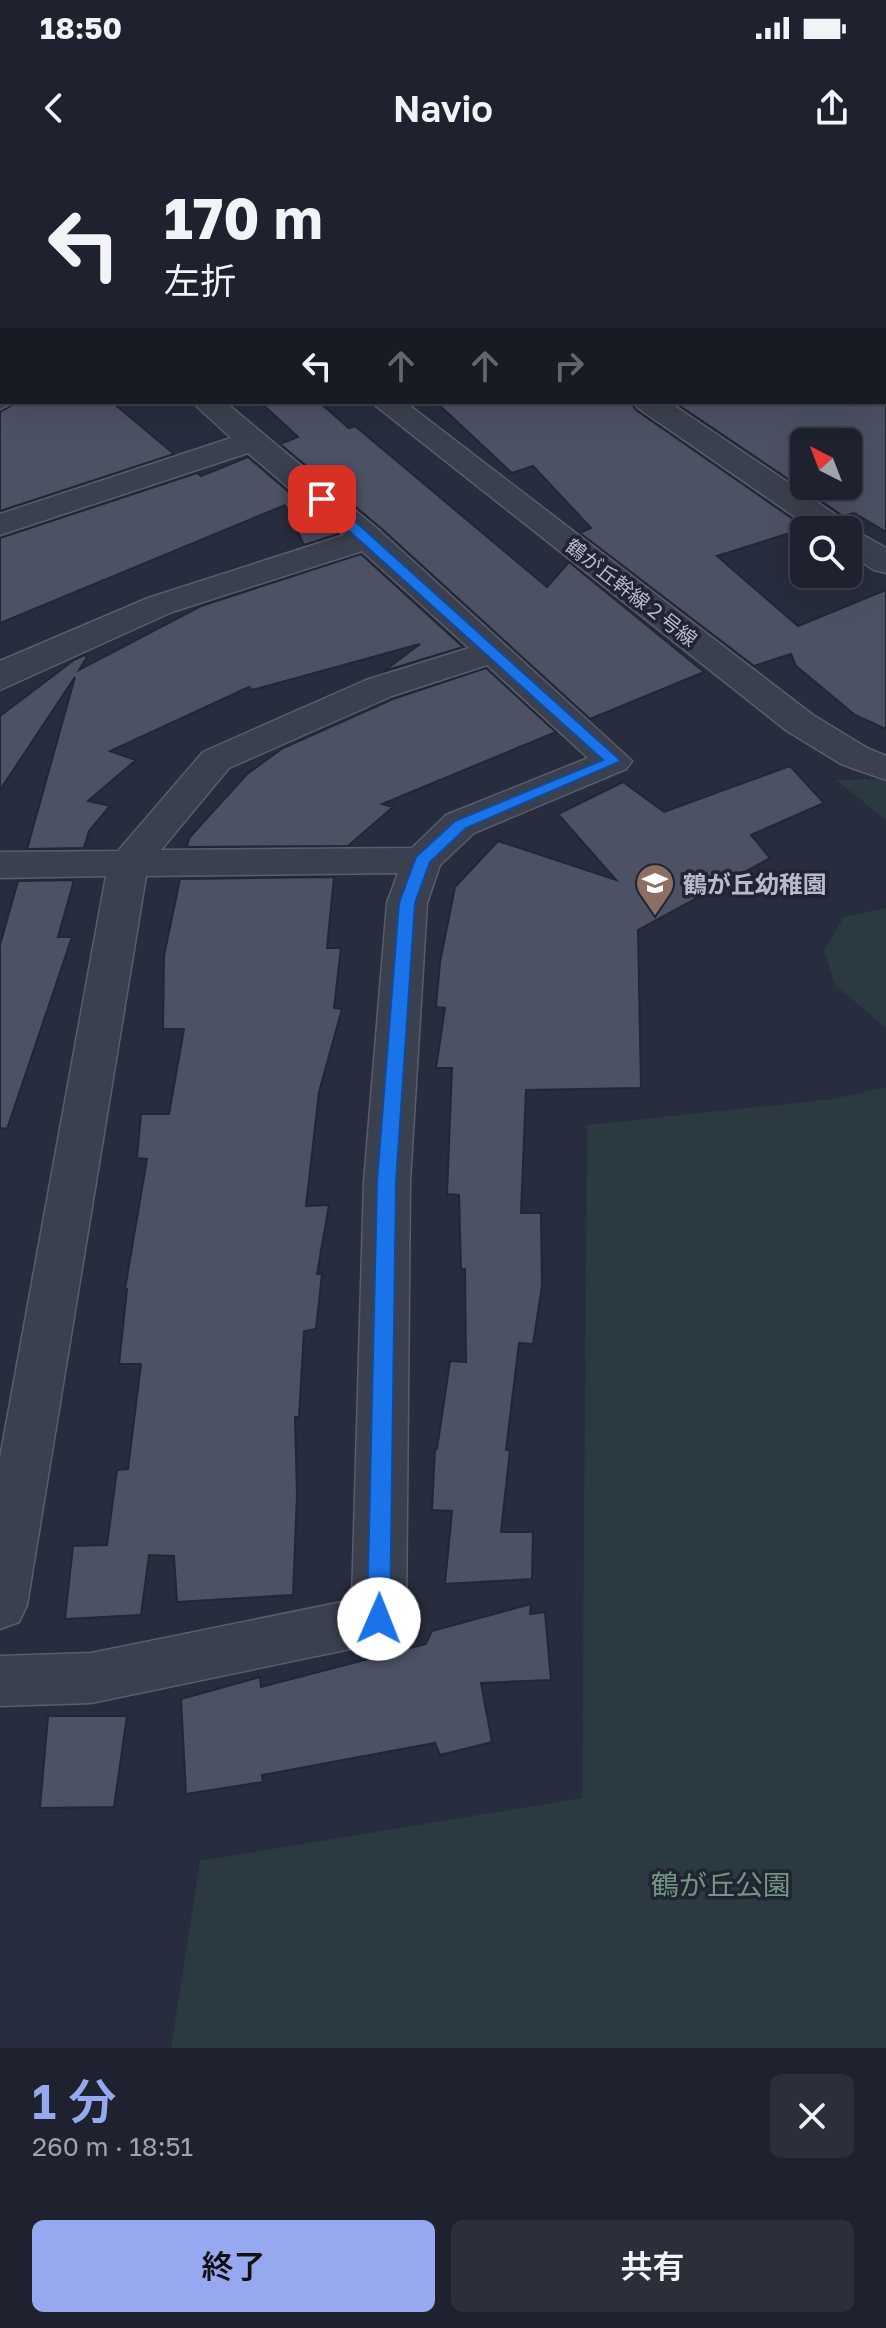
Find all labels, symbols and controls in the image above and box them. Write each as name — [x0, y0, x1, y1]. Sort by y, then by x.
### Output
text: 18:50 — [40, 10, 122, 46]
icon: back — [32, 86, 76, 130]
icon: share — [810, 86, 854, 130]
text: Navio — [393, 87, 493, 130]
text: 170 m — [164, 184, 323, 251]
icon: left — [32, 192, 136, 296]
text: 左折 — [164, 259, 236, 302]
icon: left — [295, 344, 339, 388]
icon: ahead — [379, 344, 423, 388]
icon: ahead — [463, 344, 507, 388]
icon: right — [547, 344, 591, 388]
north arrow — [790, 428, 862, 500]
map controls — [790, 428, 862, 588]
pin — [288, 465, 356, 533]
icon: arrive — [300, 477, 344, 521]
button: search — [790, 516, 862, 588]
street label: 鶴が丘幹線２号線 — [562, 533, 702, 651]
school or university icon: 鶴が丘幼稚園 — [634, 862, 676, 917]
place label: 鶴が丘幼稚園 — [683, 869, 827, 898]
position arrow — [337, 1577, 421, 1661]
park label: 鶴が丘公園 — [651, 1868, 791, 1901]
text: 1 分 — [32, 2072, 116, 2130]
button: close — [770, 2074, 854, 2158]
text: 260 m · 18:51 — [32, 2131, 193, 2162]
button: 終了 — [32, 2220, 435, 2312]
button: 共有 — [451, 2220, 854, 2312]

